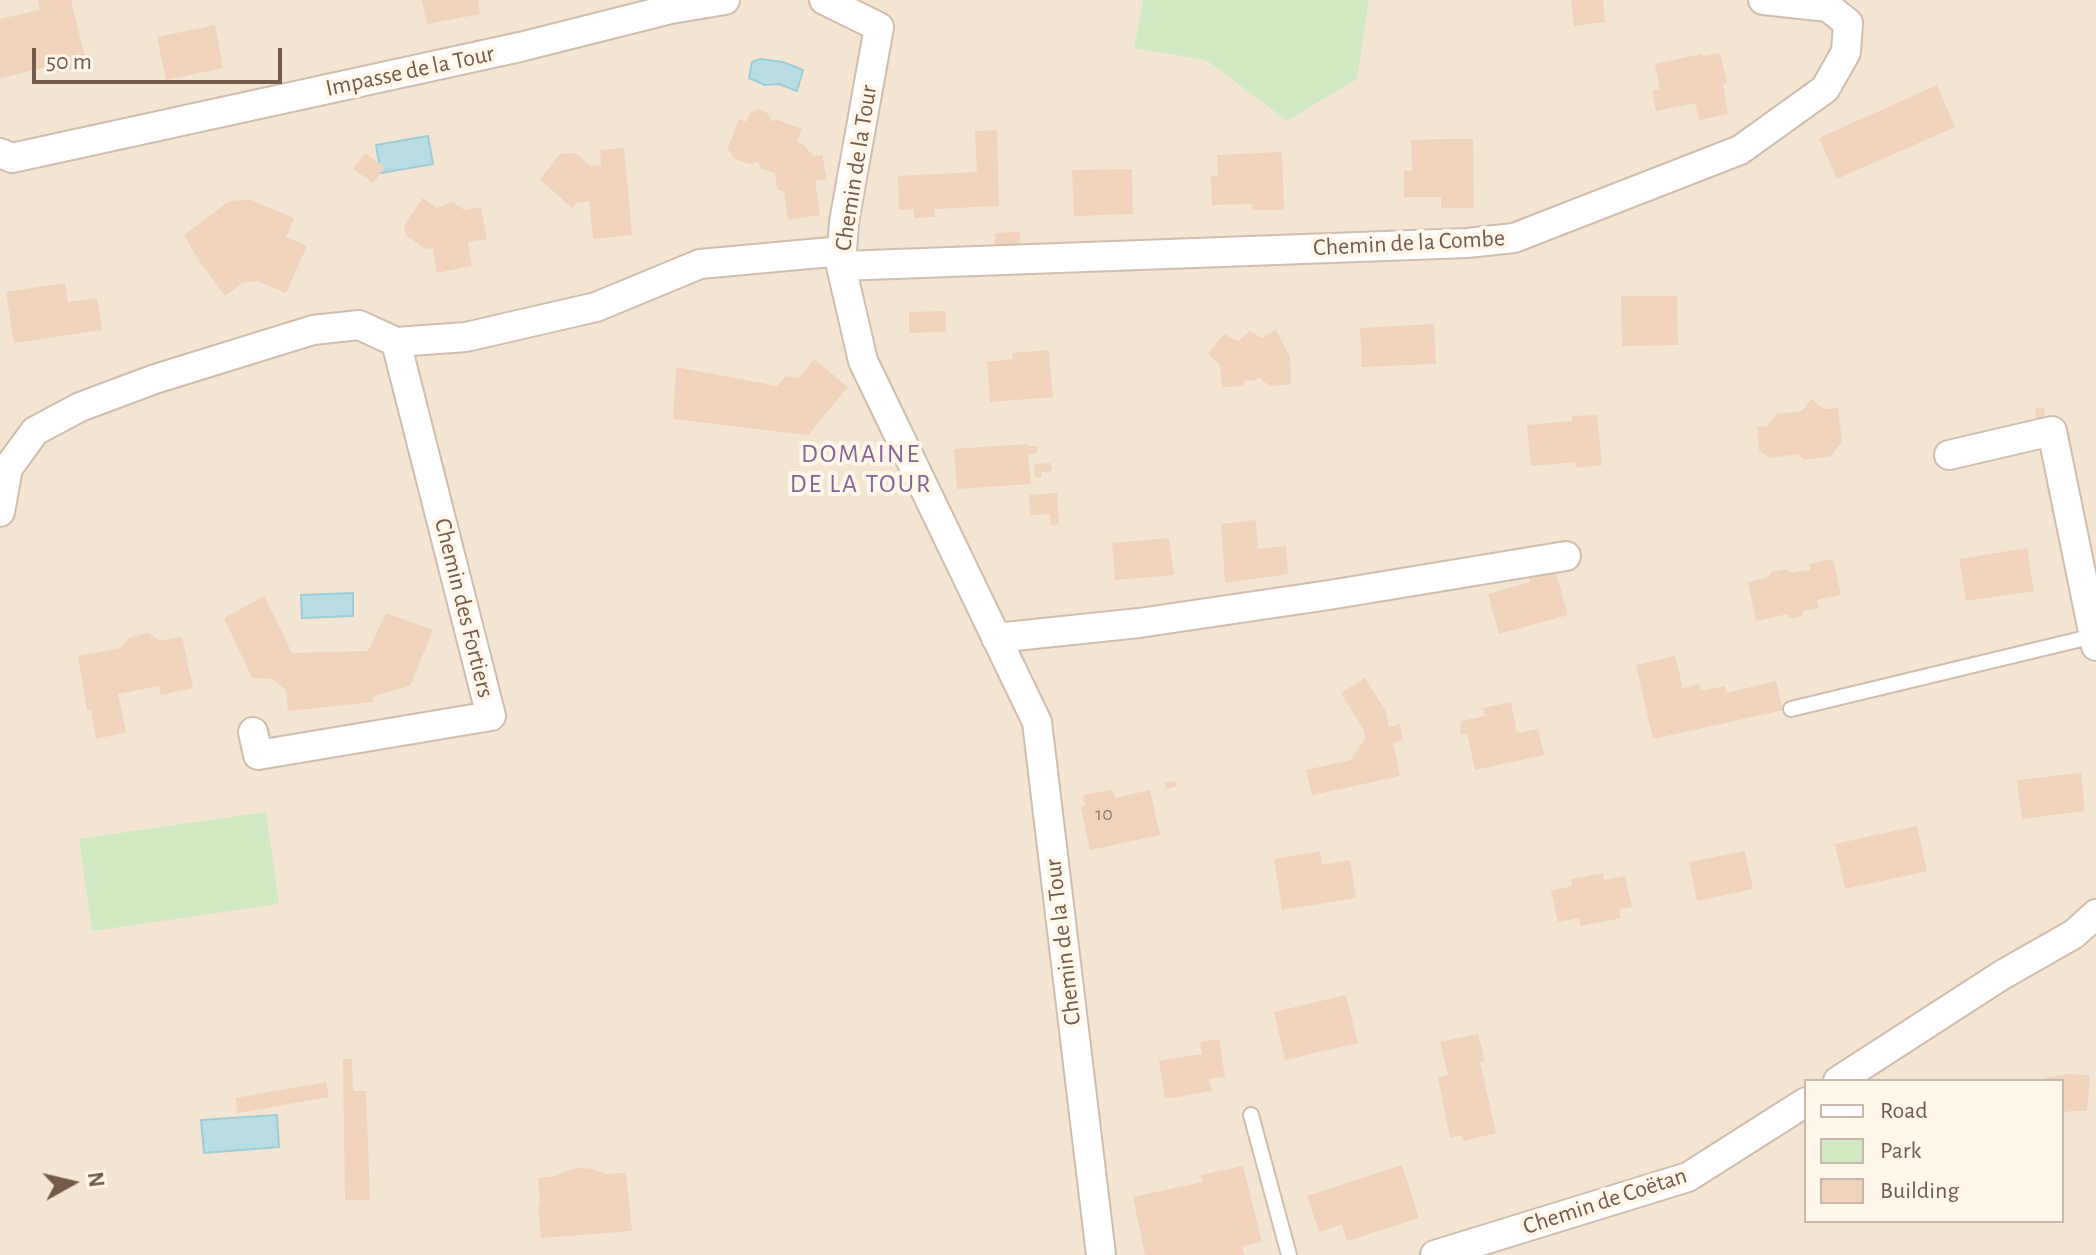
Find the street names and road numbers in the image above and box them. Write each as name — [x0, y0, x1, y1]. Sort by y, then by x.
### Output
street label: Impasse de la Tour — [323, 39, 497, 103]
street label: Chemin de la Tour — [829, 83, 883, 253]
street label: Chemin de la Combe — [1312, 224, 1506, 262]
street label: Chemin des Fortiers — [428, 515, 500, 701]
street label: Chemin de la Tour — [1038, 857, 1088, 1027]
street label: Chemin de Coëtan — [1519, 1161, 1691, 1241]

